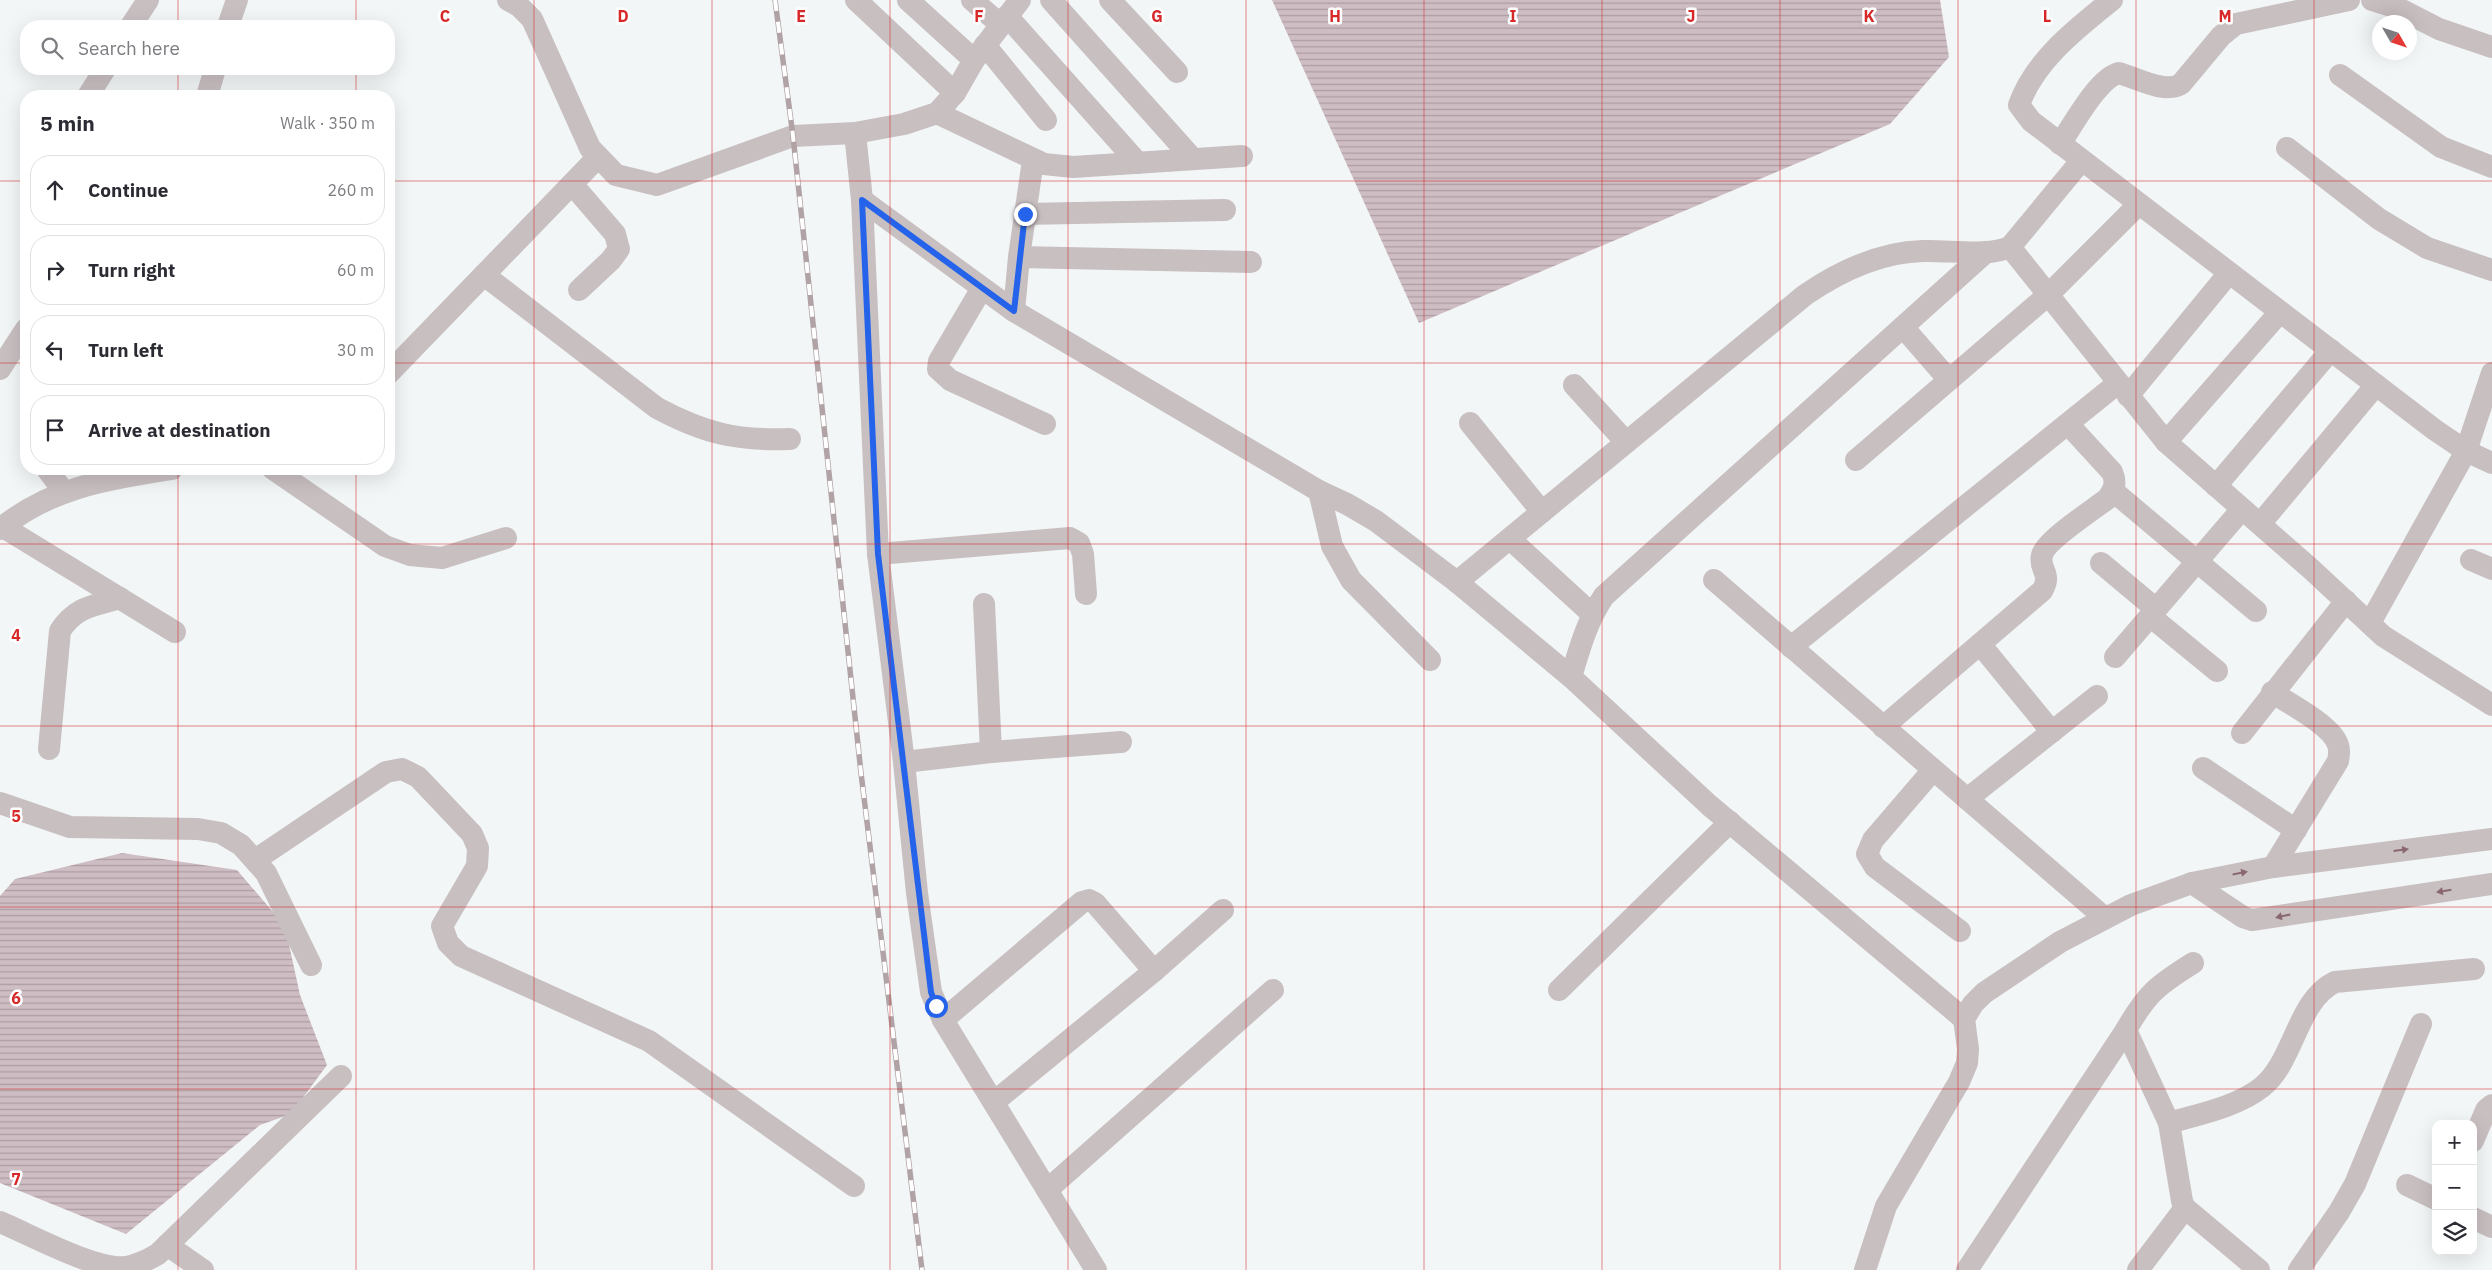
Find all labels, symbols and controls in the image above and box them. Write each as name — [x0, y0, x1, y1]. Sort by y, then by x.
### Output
text: C — [440, 6, 450, 26]
text: D — [617, 6, 629, 26]
text: E — [796, 6, 806, 26]
text: F — [974, 6, 984, 26]
text: G — [1151, 6, 1163, 26]
text: H — [1329, 6, 1341, 26]
text: I — [1510, 6, 1517, 26]
text: J — [1687, 6, 1695, 26]
text: K — [1863, 6, 1875, 26]
text: L — [2043, 6, 2051, 26]
text: M — [2218, 6, 2232, 26]
north arrow — [2372, 15, 2417, 60]
search box — [20, 20, 395, 75]
icon: search — [38, 34, 66, 62]
text: Search here — [78, 36, 180, 60]
text: 5 min — [40, 109, 95, 137]
text: Walk · 350 m — [280, 113, 375, 133]
icon: ahead — [41, 176, 69, 204]
text: Continue — [88, 178, 168, 202]
text: 260 m — [327, 180, 374, 200]
route end — [1014, 203, 1037, 226]
icon: right — [41, 256, 69, 284]
text: Turn right — [88, 258, 175, 282]
text: 60 m — [337, 260, 374, 280]
icon: left — [41, 336, 69, 364]
text: Turn left — [88, 338, 164, 362]
text: 30 m — [337, 340, 374, 360]
icon: arrive — [41, 416, 69, 444]
text: Arrive at destination — [88, 418, 271, 442]
text: 4 — [11, 625, 21, 645]
text: 5 — [11, 806, 21, 826]
one-way arrow — [2393, 846, 2409, 854]
one-way arrow — [2232, 869, 2248, 877]
one-way arrow — [2435, 888, 2451, 896]
one-way arrow — [2276, 912, 2291, 920]
text: 6 — [11, 988, 21, 1008]
route start — [925, 995, 948, 1018]
map controls — [2432, 1120, 2477, 1255]
button: + — [2432, 1120, 2477, 1165]
button: − — [2432, 1165, 2477, 1210]
text: 7 — [11, 1169, 21, 1189]
button: layers — [2432, 1210, 2477, 1255]

